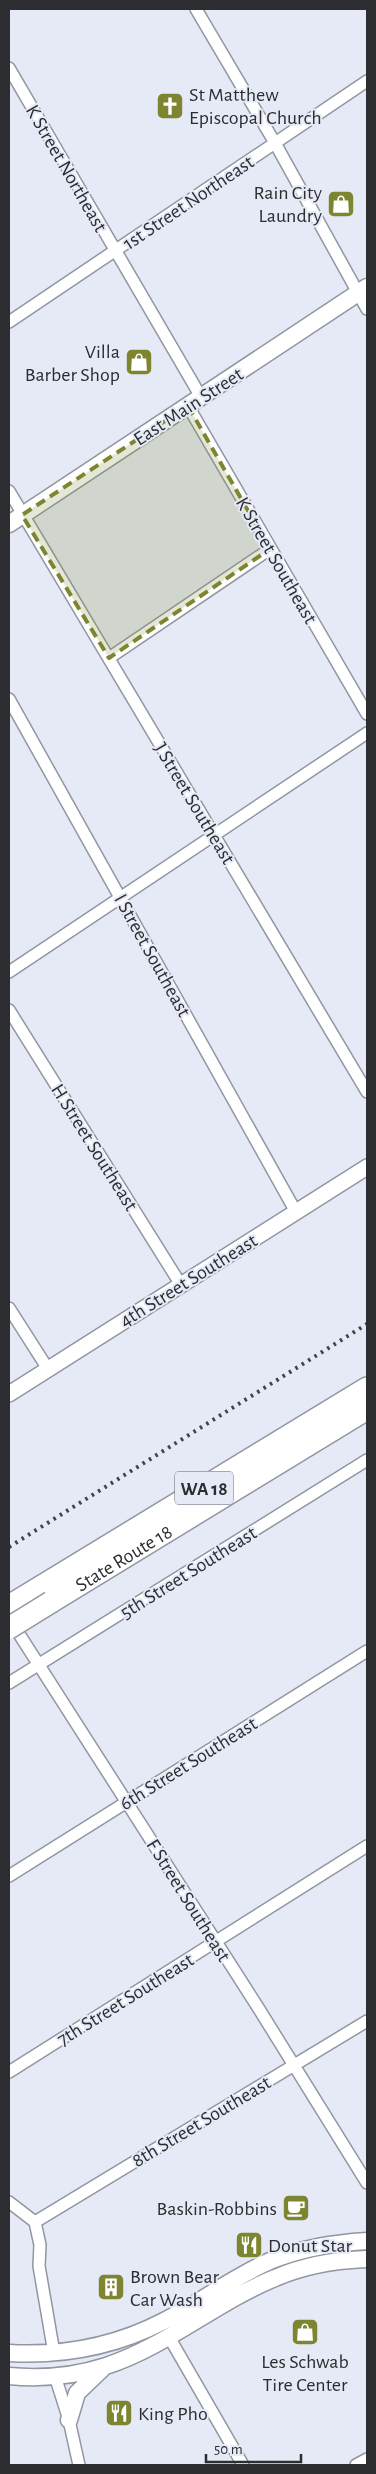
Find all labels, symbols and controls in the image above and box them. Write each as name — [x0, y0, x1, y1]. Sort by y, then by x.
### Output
place label: St Matthew Episcopal Church — [189, 85, 322, 128]
church icon: St Matthew Episcopal Church — [155, 91, 185, 121]
street label: K Street Northeast — [22, 102, 111, 236]
street label: 1st Street Northeast — [120, 151, 258, 254]
place label: Rain City Laundry — [253, 183, 322, 226]
shop icon: Rain City Laundry — [326, 189, 356, 219]
place label: Villa Barber Shop — [25, 342, 120, 385]
shop icon: Villa Barber Shop — [124, 347, 154, 377]
street label: East Main Street — [130, 364, 247, 450]
street label: K Street Southeast — [232, 494, 321, 628]
street label: J Street Southeast — [150, 739, 239, 868]
street label: I Street Southeast — [110, 891, 194, 1021]
street label: H Street Southeast — [47, 1081, 141, 1215]
street label: 4th Street Southeast — [116, 1230, 261, 1331]
road number: WA 18 — [175, 1472, 233, 1505]
street label: State Route 18 — [72, 1522, 176, 1596]
street label: 5th Street Southeast — [117, 1522, 261, 1623]
street label: 6th Street Southeast — [116, 1713, 261, 1814]
street label: F Street Southeast — [142, 1836, 234, 1966]
street label: 7th Street Southeast — [54, 1949, 198, 2050]
street label: 8th Street Southeast — [129, 2072, 275, 2171]
cafe icon: Baskin-Robbins — [281, 2193, 311, 2223]
place label: Baskin-Robbins — [156, 2199, 277, 2219]
restaurant icon: Donut Star — [234, 2230, 264, 2260]
place label: Donut Star — [268, 2236, 353, 2256]
place label: Brown Bear Car Wash — [130, 2267, 219, 2310]
building icon: Brown Bear Car Wash — [96, 2272, 126, 2302]
shop icon: Les Schwab Tire Center — [290, 2317, 320, 2347]
place label: Les Schwab Tire Center — [261, 2352, 349, 2395]
restaurant icon: King Pho — [104, 2398, 134, 2428]
place label: King Pho — [138, 2404, 208, 2424]
scale bar — [206, 2432, 301, 2464]
text: 50 m — [214, 2442, 243, 2457]

